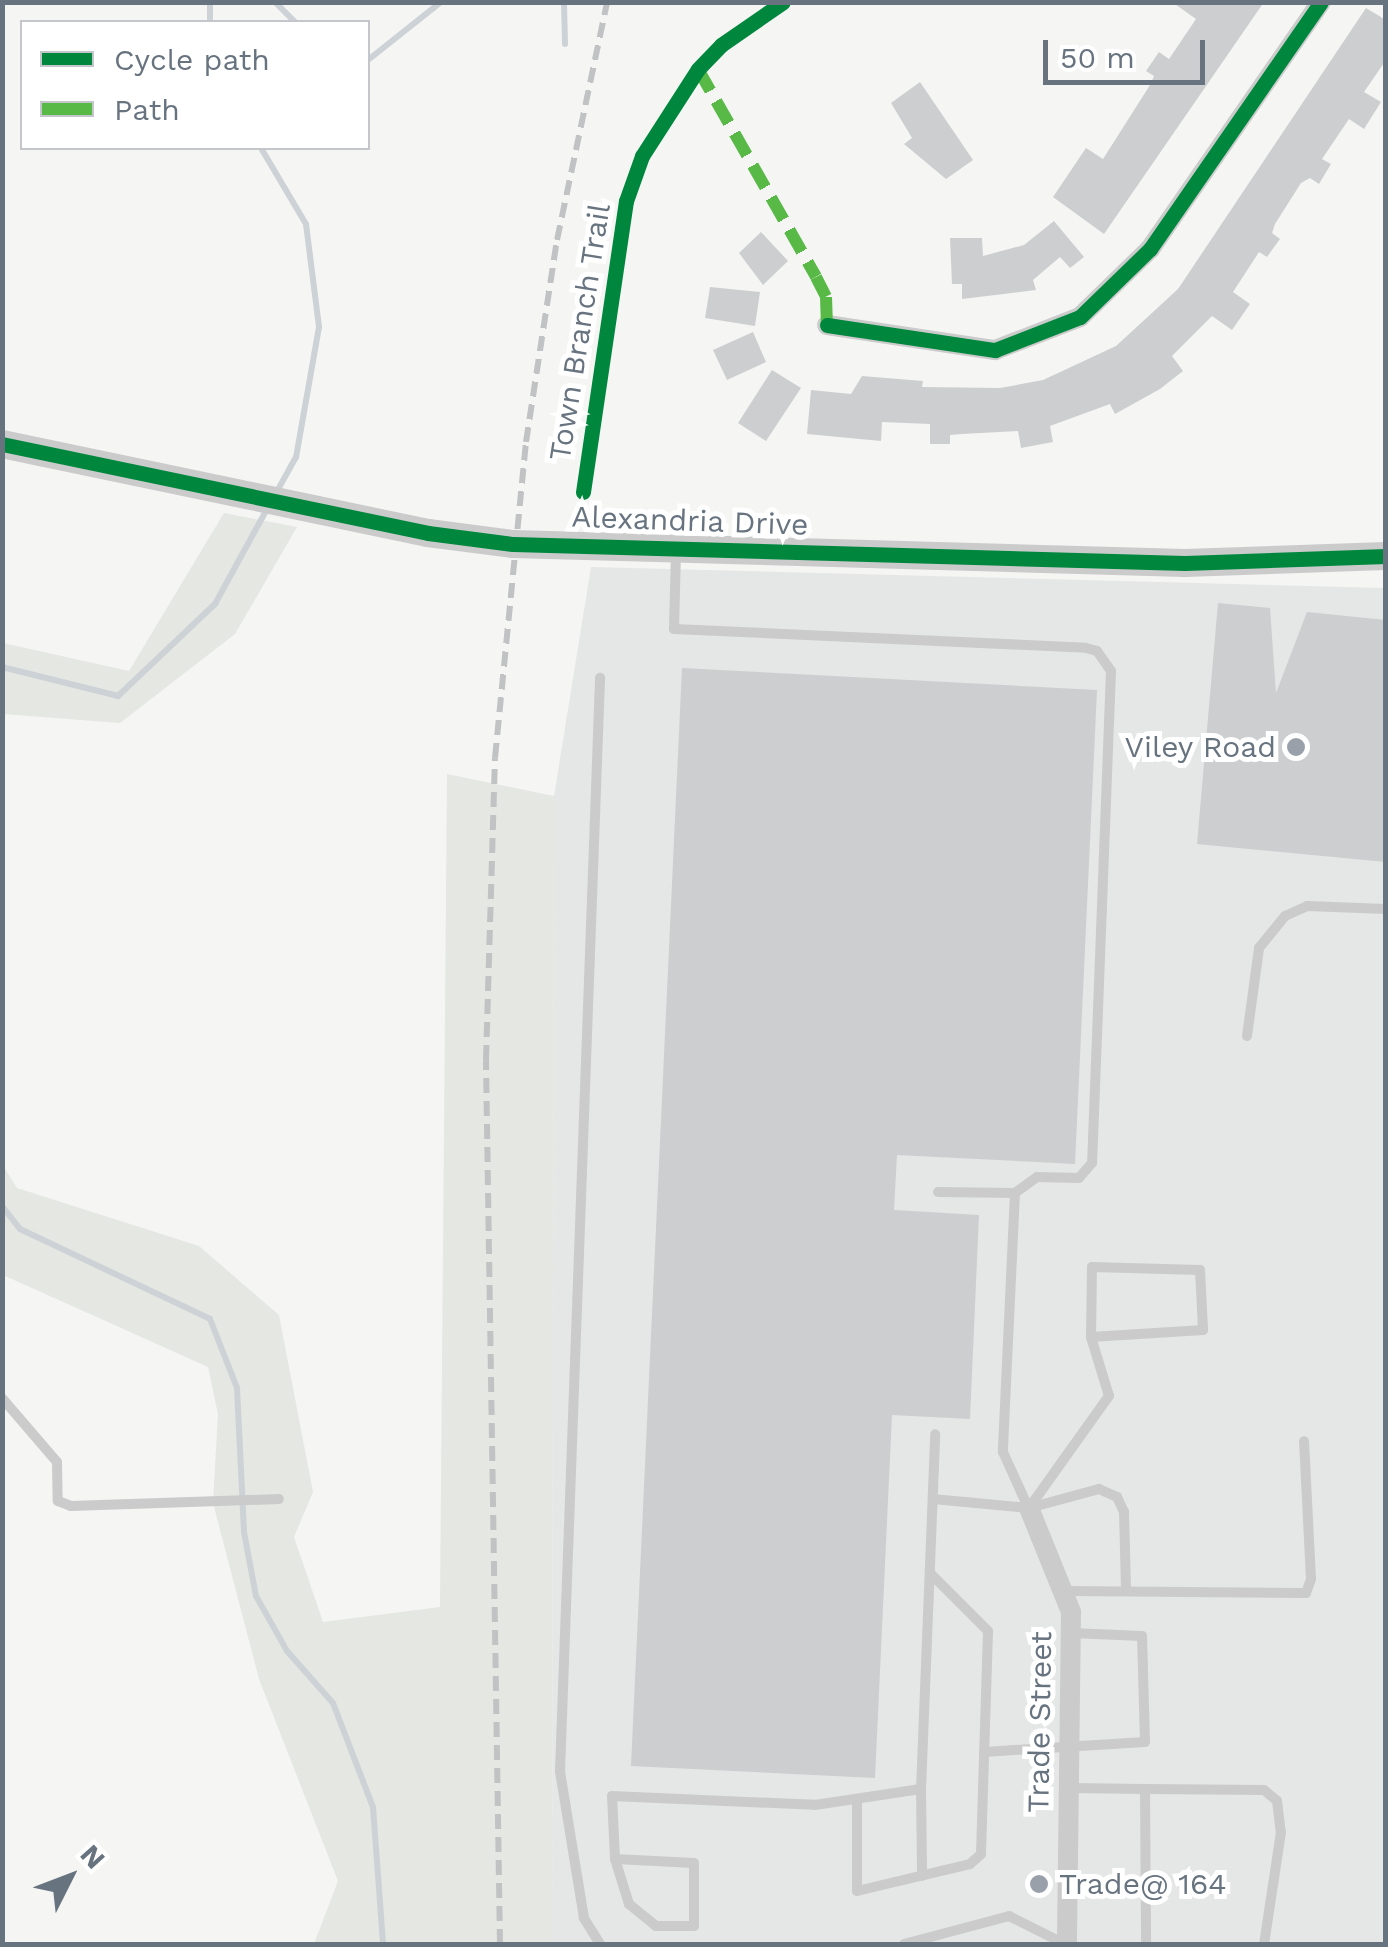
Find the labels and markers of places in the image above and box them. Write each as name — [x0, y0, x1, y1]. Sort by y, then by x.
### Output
place label: Viley Road — [1124, 729, 1276, 765]
marker: Viley Road — [1285, 736, 1307, 758]
place label: Trade@ 164 — [1059, 1866, 1227, 1902]
marker: Trade@ 164 — [1028, 1873, 1050, 1895]

